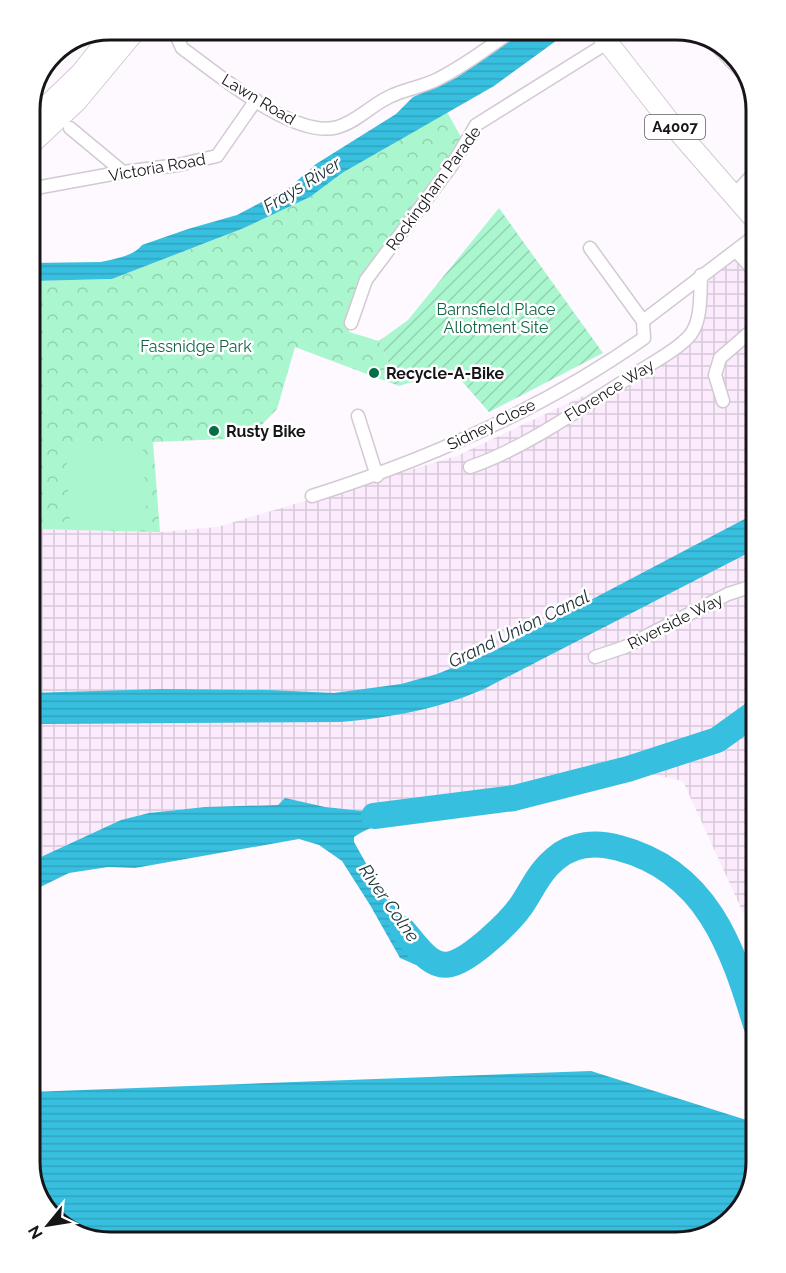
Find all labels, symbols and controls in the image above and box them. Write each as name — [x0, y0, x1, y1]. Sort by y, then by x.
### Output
street label: Lawn Road — [218, 70, 299, 129]
road number: A4007 — [645, 115, 705, 139]
street label: Rockingham Parade — [382, 123, 485, 254]
street label: Victoria Road — [107, 150, 207, 185]
water label: Frays River — [259, 152, 345, 217]
park label: Barnsfield Place Allotment Site — [436, 300, 556, 337]
park label: Fassnidge Park — [140, 337, 252, 356]
street label: Florence Way — [561, 355, 658, 426]
place label: Recycle-A-Bike — [386, 364, 505, 383]
marker: Recycle-A-Bike — [367, 366, 381, 380]
street label: Sidney Close — [444, 395, 538, 454]
place label: Rusty Bike — [226, 422, 306, 441]
marker: Rusty Bike — [207, 424, 221, 438]
water label: Grand Union Canal — [445, 585, 593, 672]
street label: Riverside Way — [624, 589, 726, 654]
water label: River Colne — [355, 860, 424, 946]
north arrow — [18, 1195, 78, 1255]
text: N — [24, 1222, 47, 1242]

